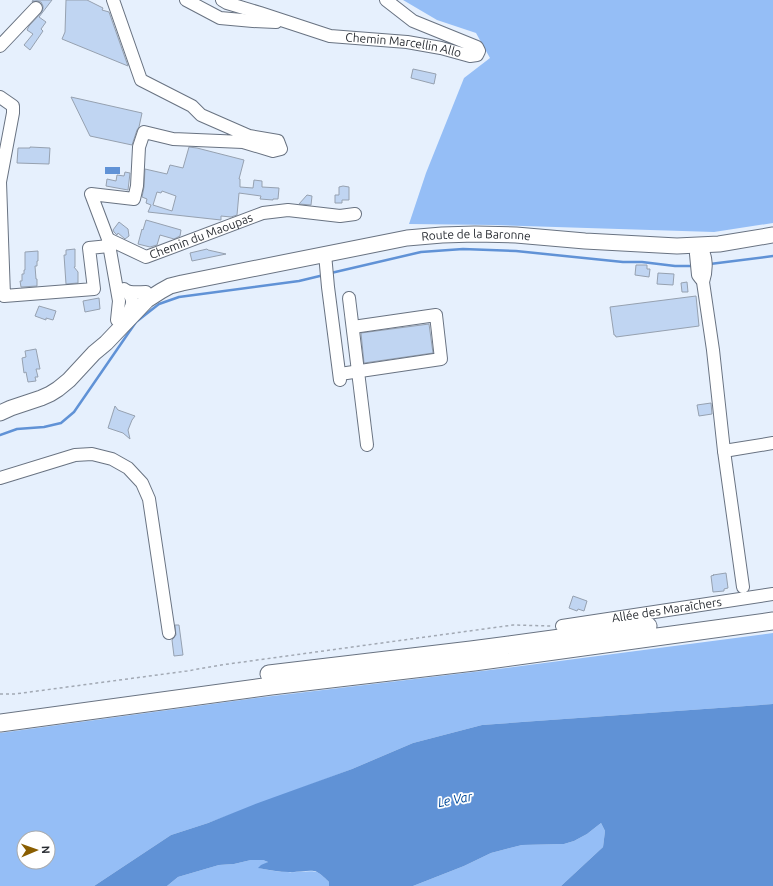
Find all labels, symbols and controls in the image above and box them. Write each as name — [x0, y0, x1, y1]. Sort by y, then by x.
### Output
street label: Chemin Marcellin Allo — [345, 30, 463, 59]
street label: Chemin du Maoupas — [147, 210, 254, 261]
street label: Route de la Baronne — [421, 227, 531, 243]
street label: Allée des Maraîchers — [611, 595, 723, 624]
water label: Le Var — [437, 789, 474, 809]
north arrow — [16, 830, 56, 870]
text: N — [40, 845, 52, 854]

